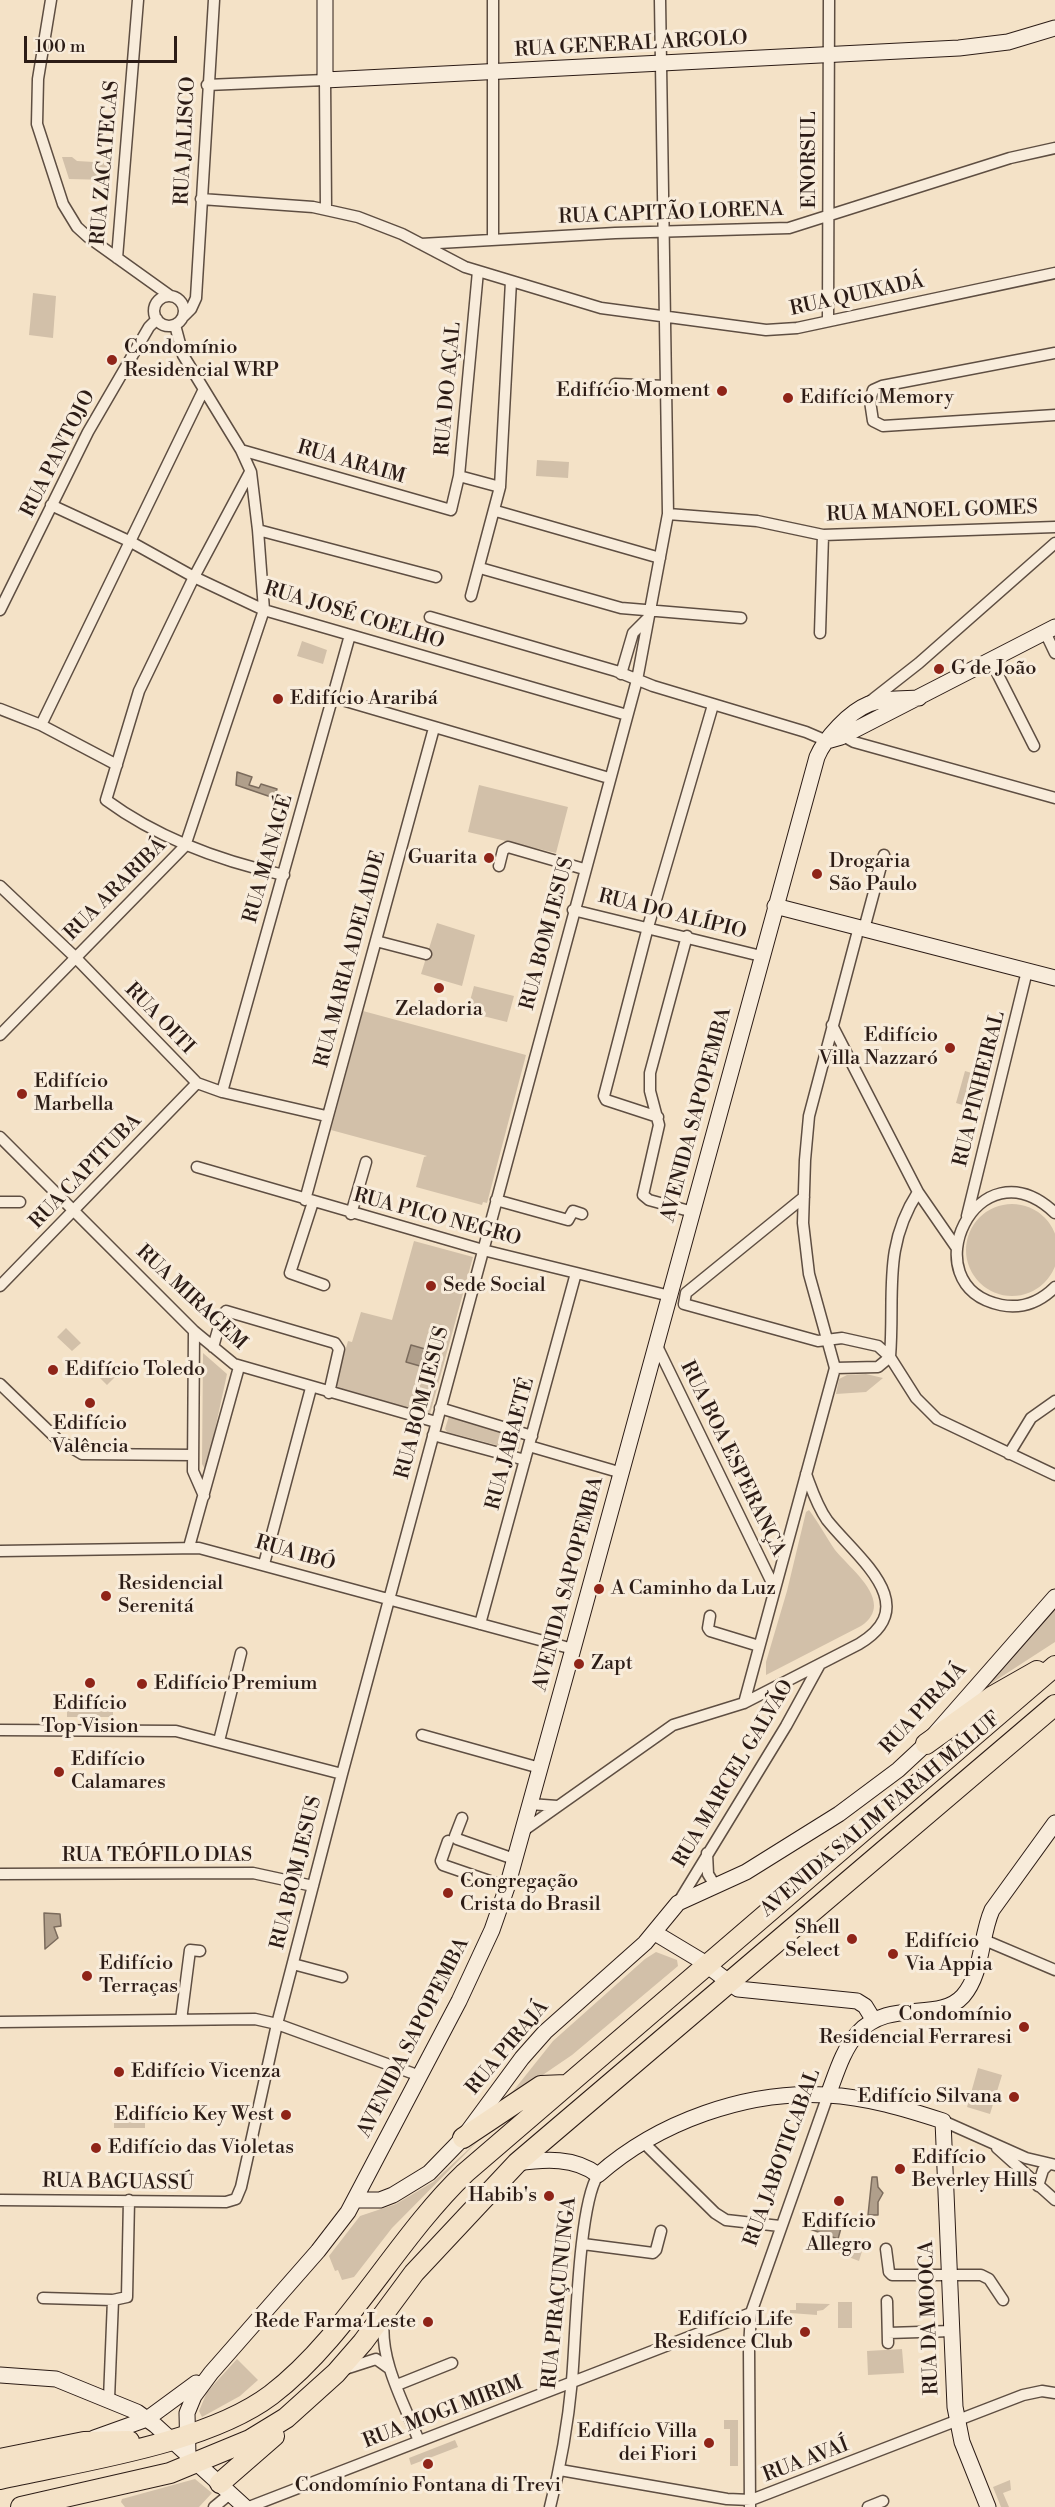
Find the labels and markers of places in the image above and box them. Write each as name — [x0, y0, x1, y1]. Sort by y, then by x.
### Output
place label: Condomínio Residencial WRP — [124, 336, 279, 383]
marker: Condomínio Residencial WRP — [105, 353, 119, 367]
place label: Edifício Moment — [556, 379, 710, 403]
marker: Edifício Moment — [715, 384, 729, 398]
place label: Edifício Memory — [800, 386, 954, 410]
marker: Edifício Memory — [781, 391, 795, 405]
place label: G de João — [951, 657, 1037, 681]
marker: G de João — [932, 662, 946, 676]
place label: Edifício Araribá — [290, 687, 438, 711]
marker: Edifício Araribá — [271, 692, 285, 706]
place label: Guarita — [408, 846, 477, 870]
place label: Drogaria São Paulo — [829, 850, 917, 897]
marker: Guarita — [482, 851, 496, 865]
marker: Drogaria São Paulo — [810, 867, 824, 881]
marker: Zeladoria — [432, 981, 446, 995]
place label: Zeladoria — [395, 998, 483, 1022]
place label: Edifício Villa Nazzaró — [819, 1024, 938, 1071]
marker: Edifício Villa Nazzaró — [943, 1041, 957, 1055]
place label: Edifício Marbella — [34, 1070, 114, 1117]
marker: Edifício Marbella — [15, 1087, 29, 1101]
place label: Sede Social — [443, 1274, 546, 1298]
marker: Sede Social — [424, 1279, 438, 1293]
place label: Edifício Toledo — [65, 1358, 205, 1382]
marker: Edifício Toledo — [46, 1363, 60, 1377]
marker: Edifício Valência — [83, 1396, 97, 1410]
place label: Edifício Valência — [51, 1412, 129, 1459]
place label: Residencial Serenitá — [118, 1572, 223, 1619]
place label: A Caminho da Luz — [611, 1577, 776, 1601]
marker: A Caminho da Luz — [592, 1582, 606, 1596]
marker: Residencial Serenitá — [99, 1589, 113, 1603]
place label: Zapt — [591, 1652, 633, 1676]
marker: Zapt — [572, 1657, 586, 1671]
place label: Edifício Premium — [154, 1672, 318, 1696]
marker: Edifício Top Vision — [83, 1676, 97, 1690]
marker: Edifício Premium — [135, 1677, 149, 1691]
place label: Edifício Top Vision — [41, 1692, 139, 1739]
place label: Edifício Calamares — [71, 1748, 166, 1795]
marker: Edifício Calamares — [52, 1765, 66, 1779]
place label: Congregação Crista do Brasil — [460, 1870, 601, 1917]
marker: Congregação Crista do Brasil — [441, 1886, 455, 1900]
place label: Shell Select — [785, 1916, 840, 1963]
place label: Edifício Via Appia — [905, 1930, 993, 1977]
marker: Shell Select — [845, 1932, 859, 1946]
marker: Edifício Via Appia — [886, 1947, 900, 1961]
place label: Edifício Terraças — [99, 1952, 178, 1999]
marker: Edifício Terraças — [80, 1969, 94, 1983]
place label: Condomínio Residencial Ferraresi — [819, 2003, 1012, 2050]
marker: Condomínio Residencial Ferraresi — [1017, 2020, 1031, 2034]
place label: Edifício Vicenza — [131, 2060, 281, 2084]
marker: Edifício Vicenza — [112, 2065, 126, 2079]
place label: Edifício Silvana — [858, 2085, 1002, 2109]
marker: Edifício Silvana — [1007, 2090, 1021, 2104]
place label: Edifício Key West — [114, 2103, 274, 2127]
marker: Edifício Key West — [279, 2108, 293, 2122]
place label: Edifício das Violetas — [108, 2136, 294, 2160]
marker: Edifício das Violetas — [89, 2141, 103, 2155]
place label: Edifício Beverley Hills — [912, 2146, 1037, 2193]
marker: Edifício Beverley Hills — [893, 2162, 907, 2176]
place label: Habib's — [468, 2184, 537, 2208]
marker: Habib's — [542, 2189, 556, 2203]
marker: Edifício Allegro — [832, 2194, 846, 2208]
place label: Edifício Allegro — [802, 2210, 876, 2257]
place label: Edifício Life Residence Club — [654, 2308, 793, 2355]
place label: Rede Farma Leste — [255, 2310, 416, 2334]
marker: Rede Farma Leste — [421, 2315, 435, 2329]
marker: Edifício Life Residence Club — [798, 2325, 812, 2339]
place label: Edifício Villa dei Fiori — [577, 2420, 697, 2467]
marker: Edifício Villa dei Fiori — [702, 2436, 716, 2450]
marker: Condomínio Fontana di Trevi — [421, 2457, 435, 2471]
place label: Condomínio Fontana di Trevi — [295, 2474, 561, 2498]

